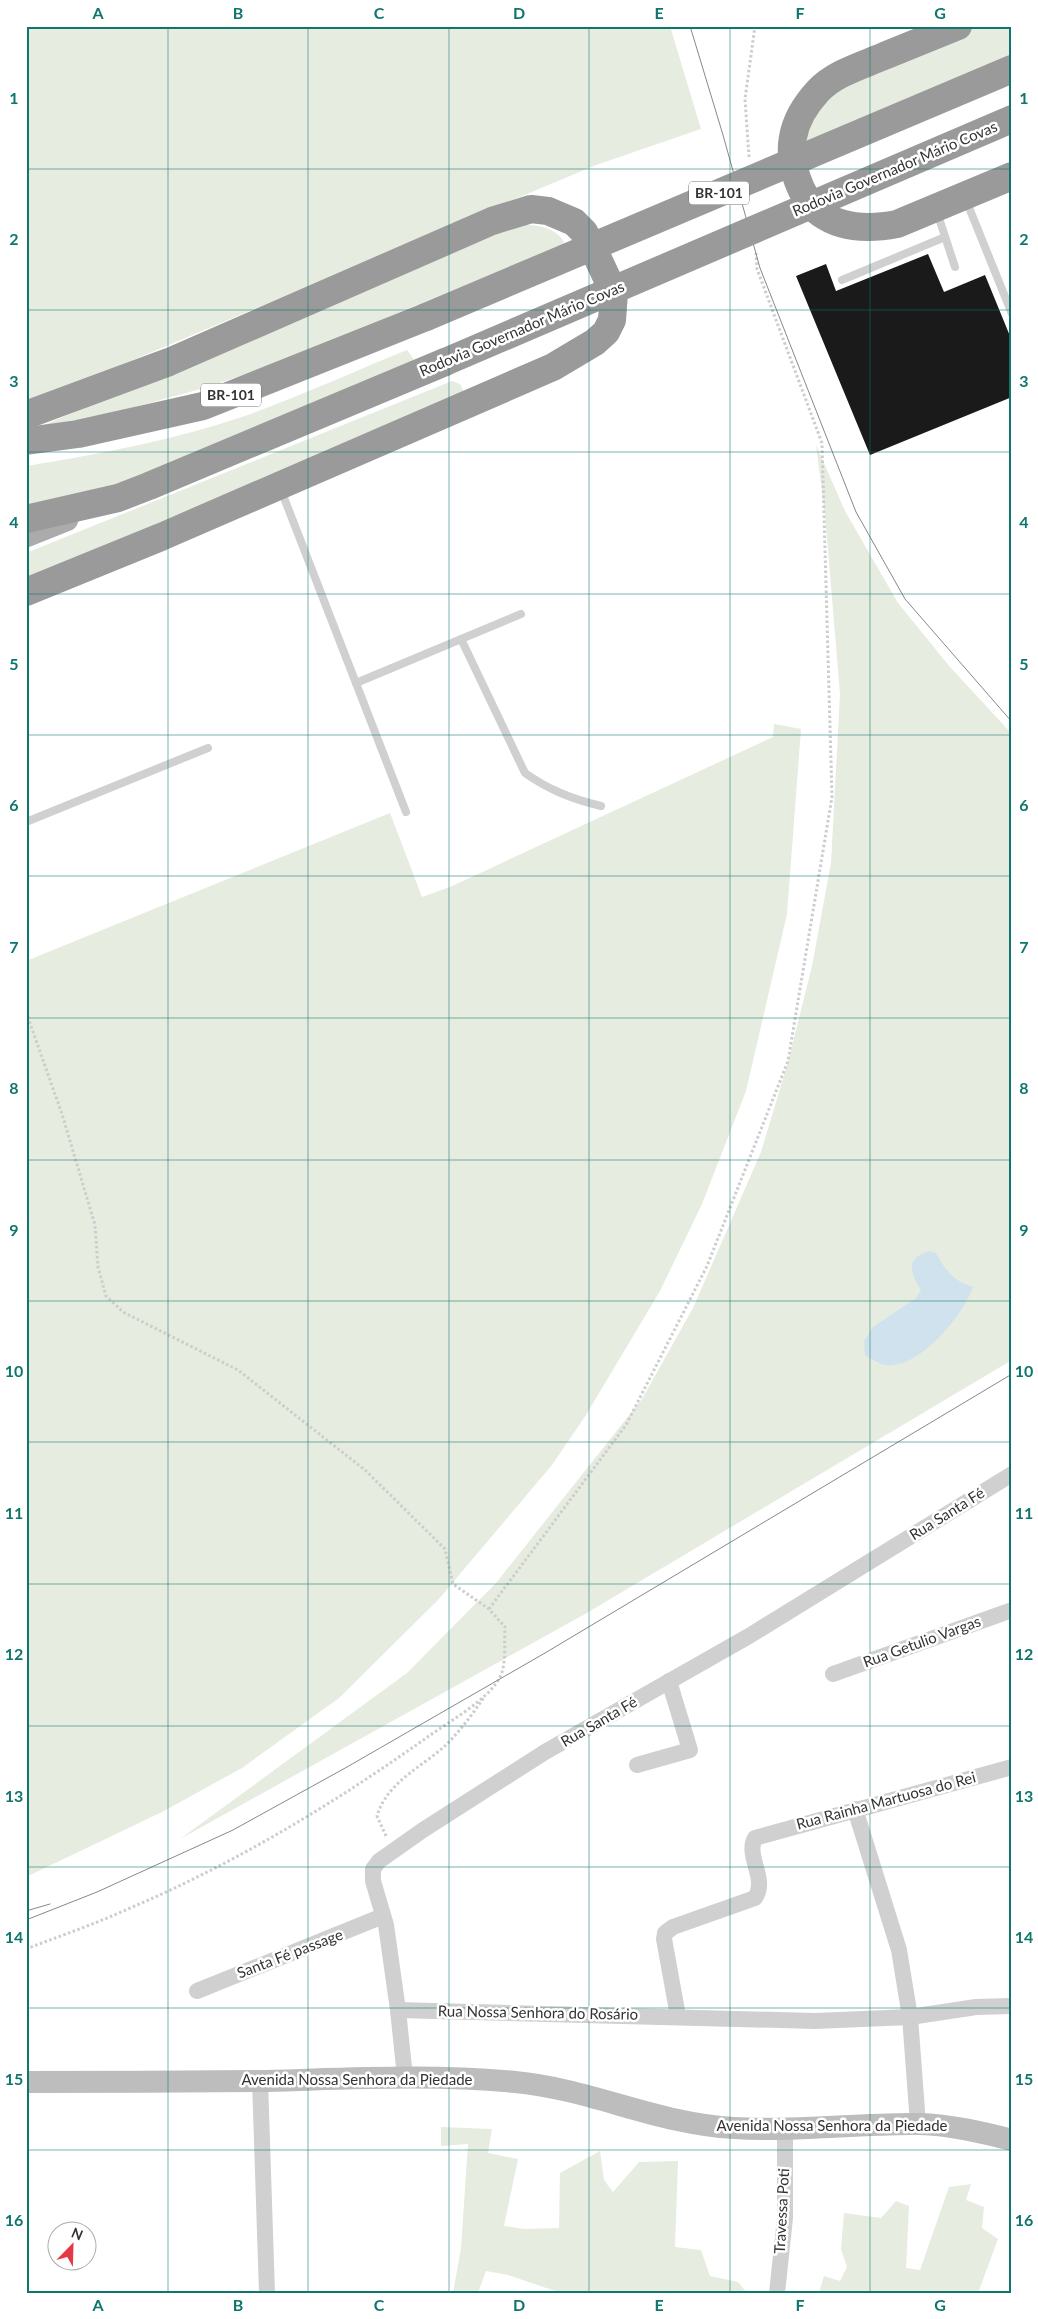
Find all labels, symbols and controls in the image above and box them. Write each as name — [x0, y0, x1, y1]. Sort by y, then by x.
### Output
text: A — [91, 3, 104, 22]
text: B — [233, 3, 243, 22]
text: C — [374, 3, 385, 22]
text: D — [513, 3, 525, 22]
text: E — [654, 3, 664, 22]
text: F — [795, 3, 805, 22]
text: G — [934, 3, 946, 22]
text: 1 — [9, 88, 19, 107]
text: 1 — [1019, 88, 1029, 107]
street label: Rodovia Governador Mário Covas — [789, 117, 1000, 220]
road number: BR-101 — [689, 182, 749, 204]
text: 2 — [9, 229, 19, 248]
text: 2 — [1019, 229, 1029, 248]
street label: Rodovia Governador Mário Covas — [416, 277, 627, 380]
text: 3 — [9, 371, 19, 390]
text: 3 — [1019, 371, 1029, 390]
road number: BR-101 — [201, 384, 261, 406]
text: 4 — [9, 512, 19, 531]
text: 4 — [1019, 512, 1029, 531]
text: 5 — [9, 654, 19, 673]
text: 5 — [1019, 654, 1029, 673]
text: 6 — [9, 795, 19, 814]
text: 6 — [1019, 795, 1029, 814]
text: 7 — [9, 937, 19, 956]
text: 7 — [1019, 937, 1029, 956]
text: 8 — [9, 1078, 19, 1097]
text: 8 — [1019, 1078, 1029, 1097]
text: 9 — [9, 1220, 19, 1239]
text: 9 — [1019, 1220, 1029, 1239]
text: 10 — [5, 1361, 23, 1380]
text: 10 — [1015, 1361, 1033, 1380]
street label: Rua Santa Fé — [906, 1483, 987, 1543]
text: 11 — [5, 1503, 23, 1522]
text: 11 — [1015, 1503, 1033, 1522]
street label: Rua Getulio Vargas — [860, 1611, 983, 1671]
text: 12 — [5, 1644, 23, 1663]
text: 12 — [1015, 1644, 1033, 1663]
street label: Rua Santa Fé — [557, 1692, 640, 1750]
street label: Rua Rainha Martuosa do Rei — [794, 1767, 977, 1833]
text: 13 — [5, 1786, 23, 1805]
text: 13 — [1015, 1786, 1033, 1805]
street label: Santa Fé passage — [234, 1925, 345, 1982]
text: 14 — [5, 1927, 23, 1946]
text: 14 — [1015, 1927, 1033, 1946]
street label: Rua Nossa Senhora do Rosário — [438, 2001, 638, 2023]
text: 15 — [5, 2069, 23, 2088]
text: 15 — [1015, 2069, 1033, 2088]
street label: Avenida Nossa Senhora da Piedade — [242, 2070, 473, 2088]
street label: Avenida Nossa Senhora da Piedade — [717, 2116, 948, 2134]
street label: Travessa Poti — [770, 2168, 792, 2254]
text: 16 — [5, 2210, 23, 2229]
text: 16 — [1015, 2210, 1033, 2229]
north arrow — [48, 2222, 98, 2272]
text: N — [69, 2224, 86, 2244]
text: A — [91, 2295, 104, 2314]
text: B — [233, 2295, 243, 2314]
text: C — [374, 2295, 385, 2314]
text: D — [513, 2295, 525, 2314]
text: E — [654, 2295, 664, 2314]
text: F — [795, 2295, 805, 2314]
text: G — [934, 2295, 946, 2314]

